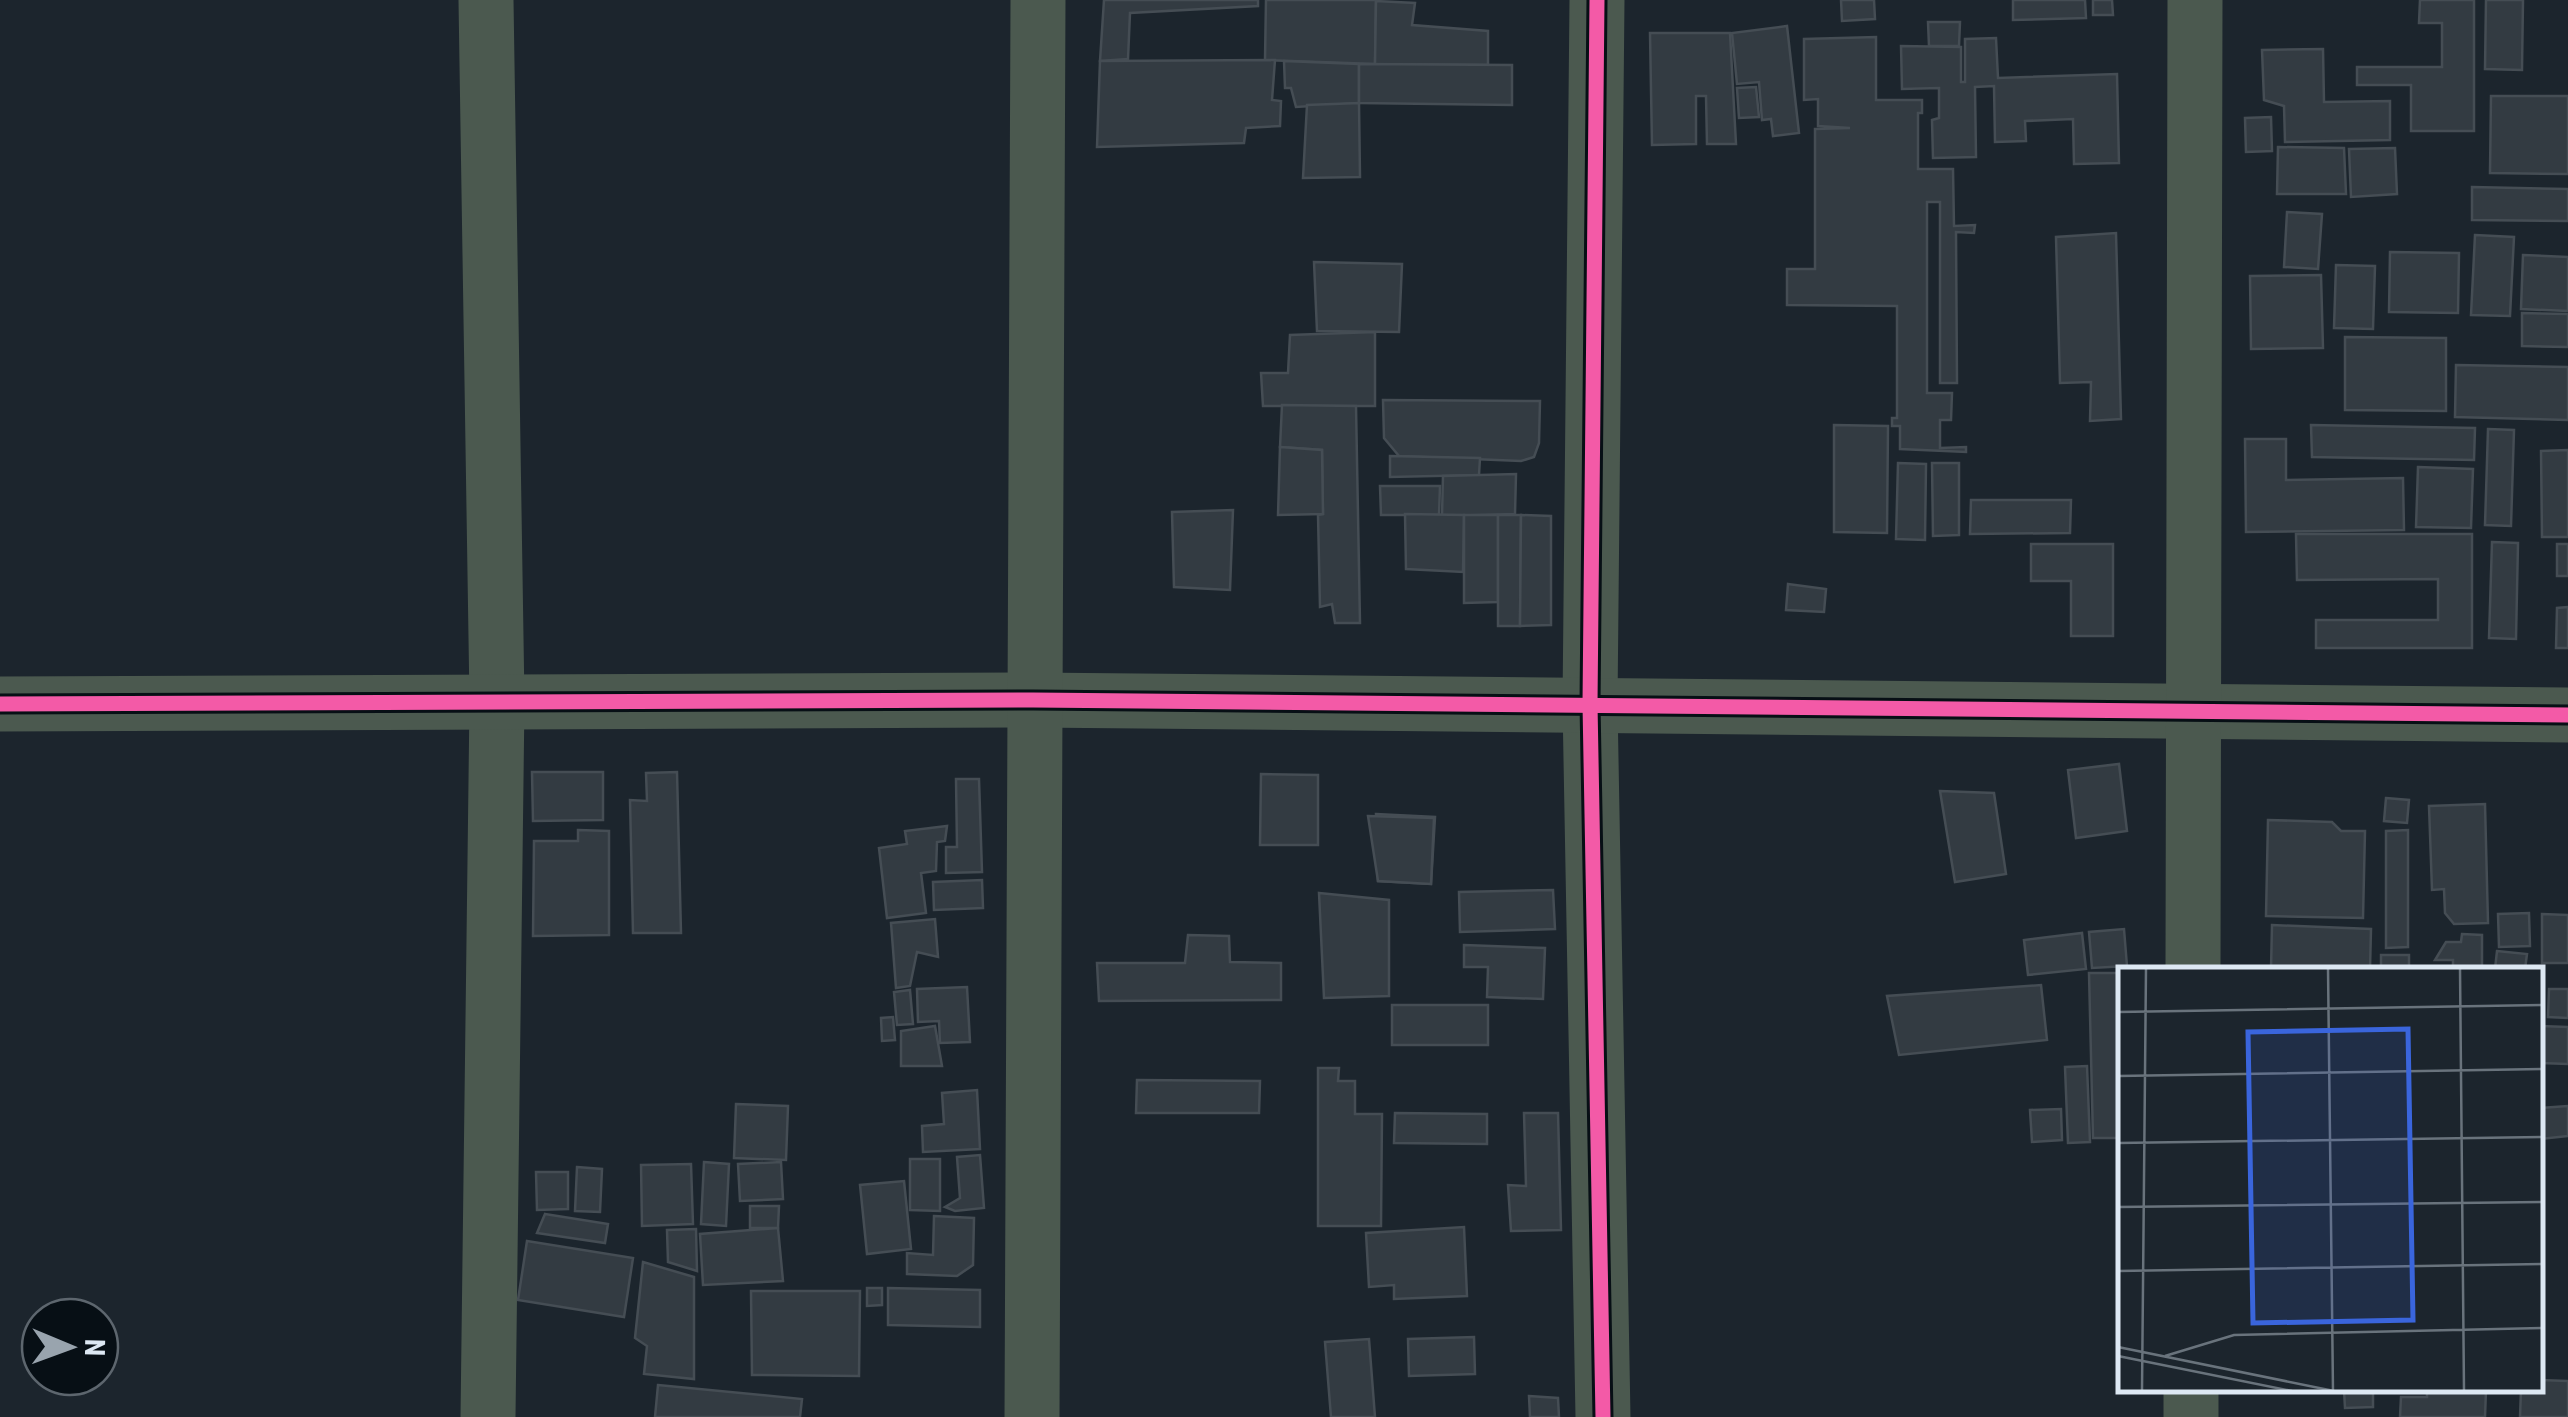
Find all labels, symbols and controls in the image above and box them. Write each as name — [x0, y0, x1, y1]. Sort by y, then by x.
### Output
inset map — [2118, 967, 2543, 1392]
north arrow — [20, 1297, 120, 1397]
text: N — [78, 1339, 111, 1356]

